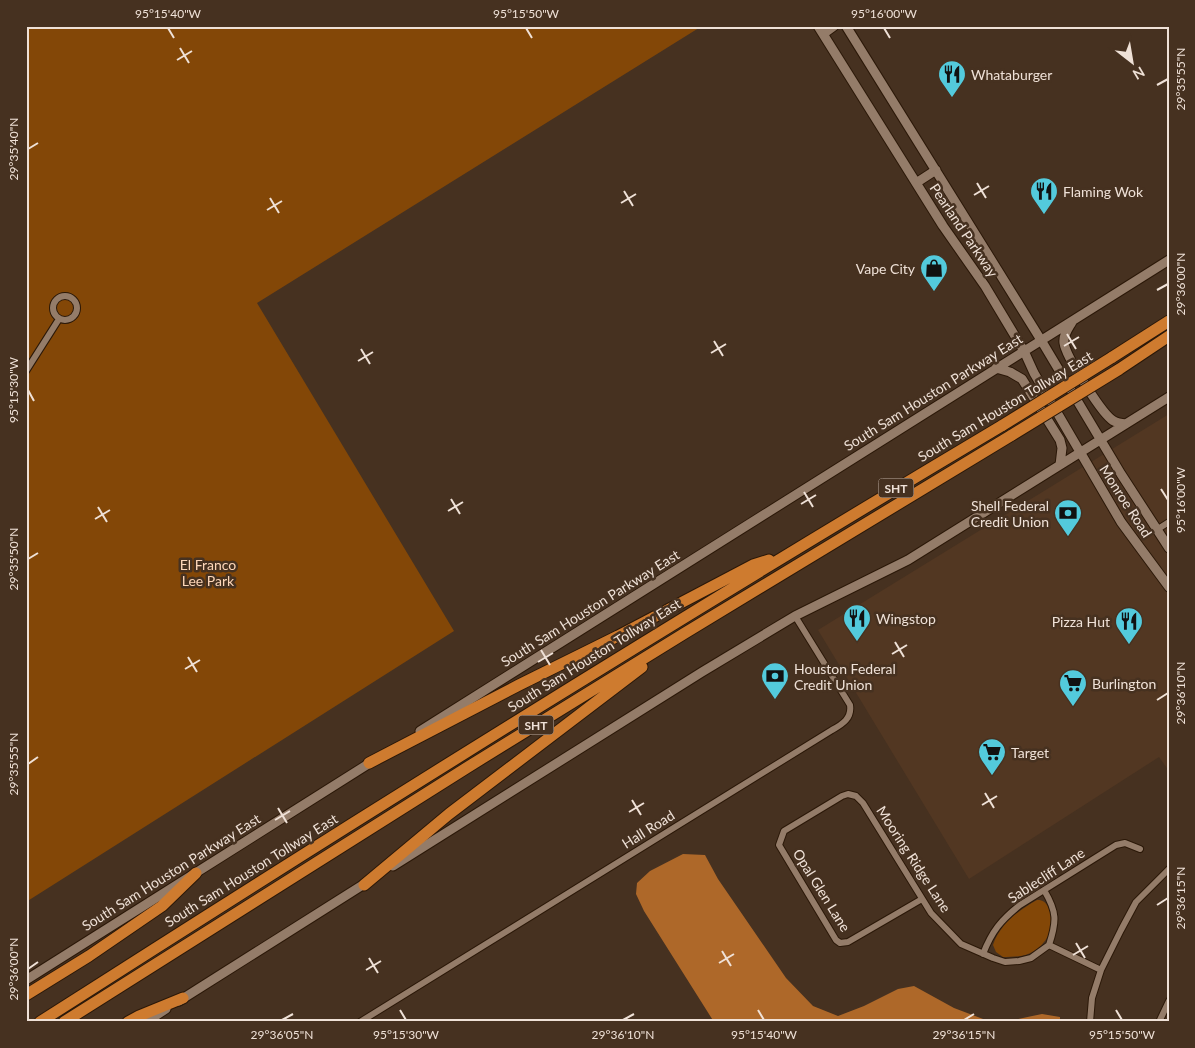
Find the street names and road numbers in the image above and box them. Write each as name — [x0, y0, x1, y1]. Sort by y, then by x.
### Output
street label: Pearland Parkway — [926, 180, 1002, 281]
street label: South Sam Houston Parkway East — [841, 330, 1025, 454]
street label: South Sam Houston Tollway East — [915, 347, 1095, 465]
street label: Monroe Road — [1096, 461, 1156, 541]
road number: SHT — [878, 478, 914, 498]
street label: South Sam Houston Parkway East — [498, 546, 682, 670]
street label: South Sam Houston Tollway East — [504, 595, 684, 715]
road number: SHT — [518, 716, 554, 734]
street label: Mooring Ridge Lane — [873, 803, 955, 915]
street label: Hall Road — [619, 806, 677, 852]
street label: South Sam Houston Parkway East — [79, 810, 263, 934]
street label: South Sam Houston Tollway East — [161, 810, 341, 930]
street label: Sablecliff Lane — [1004, 844, 1088, 906]
street label: Opal Glen Lane — [790, 845, 854, 935]

